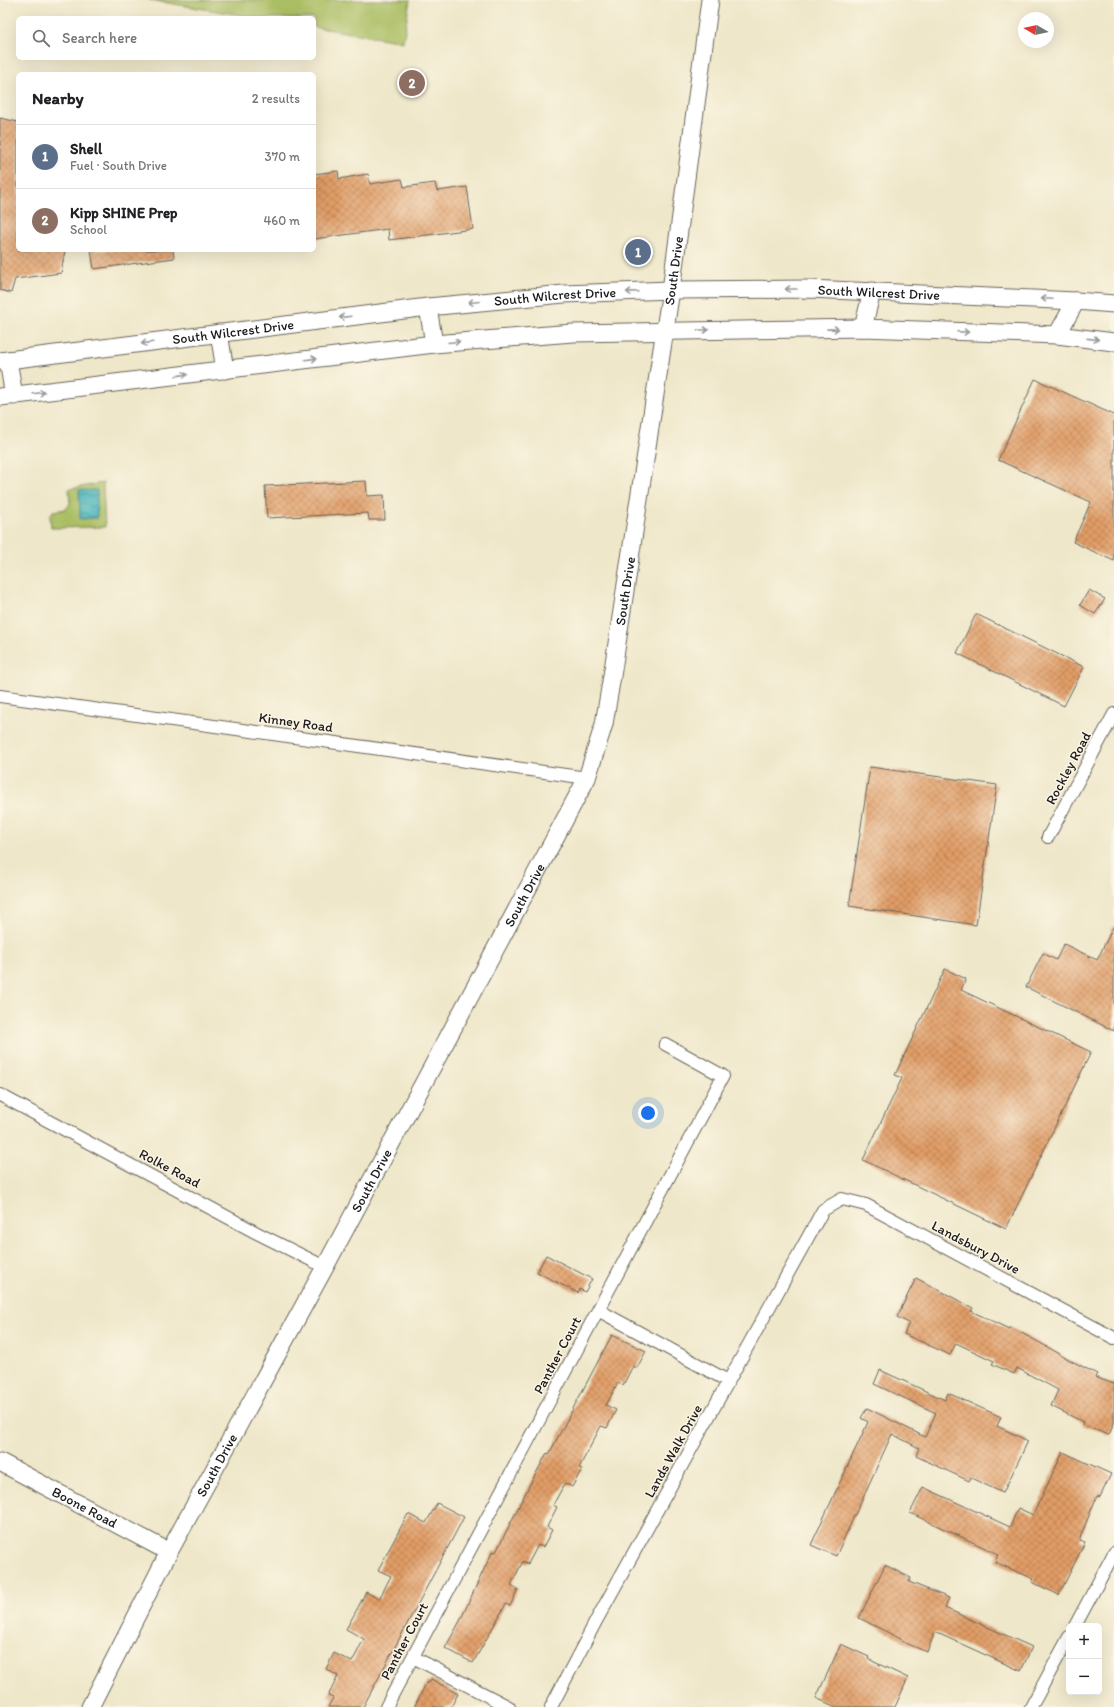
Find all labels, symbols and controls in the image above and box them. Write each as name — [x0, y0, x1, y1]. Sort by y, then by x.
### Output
north arrow — [1018, 12, 1054, 48]
search box — [16, 16, 316, 60]
icon: search — [30, 27, 52, 49]
text: Search here — [62, 29, 137, 47]
pin: 2 — [399, 68, 425, 98]
text: Nearby — [32, 88, 84, 108]
text: 2 results — [252, 91, 300, 106]
text: Shell — [70, 140, 102, 158]
text: 1 — [42, 149, 48, 164]
text: 370 m — [265, 149, 300, 164]
text: Fuel · South Drive — [70, 158, 167, 173]
text: Kipp SHINE Prep — [70, 204, 178, 222]
text: 2 — [42, 213, 48, 228]
text: 460 m — [263, 213, 300, 228]
text: School — [70, 222, 107, 237]
street label: South Drive — [661, 235, 687, 306]
pin: 1 — [625, 237, 651, 267]
street label: South Wilcrest Drive — [817, 281, 941, 304]
street label: South Wilcrest Drive — [493, 284, 617, 310]
one-way arrow — [785, 285, 798, 293]
one-way arrow — [626, 288, 639, 295]
one-way arrow — [1041, 296, 1054, 303]
one-way arrow — [468, 299, 481, 306]
one-way arrow — [339, 313, 352, 321]
street label: South Wilcrest Drive — [171, 316, 295, 348]
one-way arrow — [826, 325, 839, 333]
one-way arrow — [696, 326, 709, 334]
one-way arrow — [956, 328, 969, 336]
one-way arrow — [1086, 336, 1099, 343]
one-way arrow — [141, 339, 154, 347]
one-way arrow — [447, 339, 460, 346]
one-way arrow — [304, 355, 317, 363]
one-way arrow — [175, 372, 188, 379]
one-way arrow — [32, 389, 45, 396]
street label: South Drive — [612, 555, 639, 627]
street label: Kinney Road — [258, 709, 334, 736]
street label: Rockley Road — [1042, 729, 1095, 808]
street label: South Drive — [501, 860, 549, 930]
your location — [638, 1103, 658, 1123]
street label: Rolke Road — [136, 1145, 204, 1192]
street label: South Drive — [348, 1146, 396, 1215]
street label: Landsbury Drive — [929, 1217, 1023, 1278]
street label: Panther Court — [530, 1314, 585, 1397]
street label: Lands Walk Drive — [641, 1401, 706, 1501]
street label: South Drive — [193, 1431, 241, 1500]
street label: Boone Road — [49, 1483, 120, 1532]
street label: Panther Court — [377, 1600, 432, 1683]
map controls — [1066, 1623, 1102, 1695]
button: + — [1066, 1623, 1102, 1659]
button: − — [1066, 1659, 1102, 1695]

